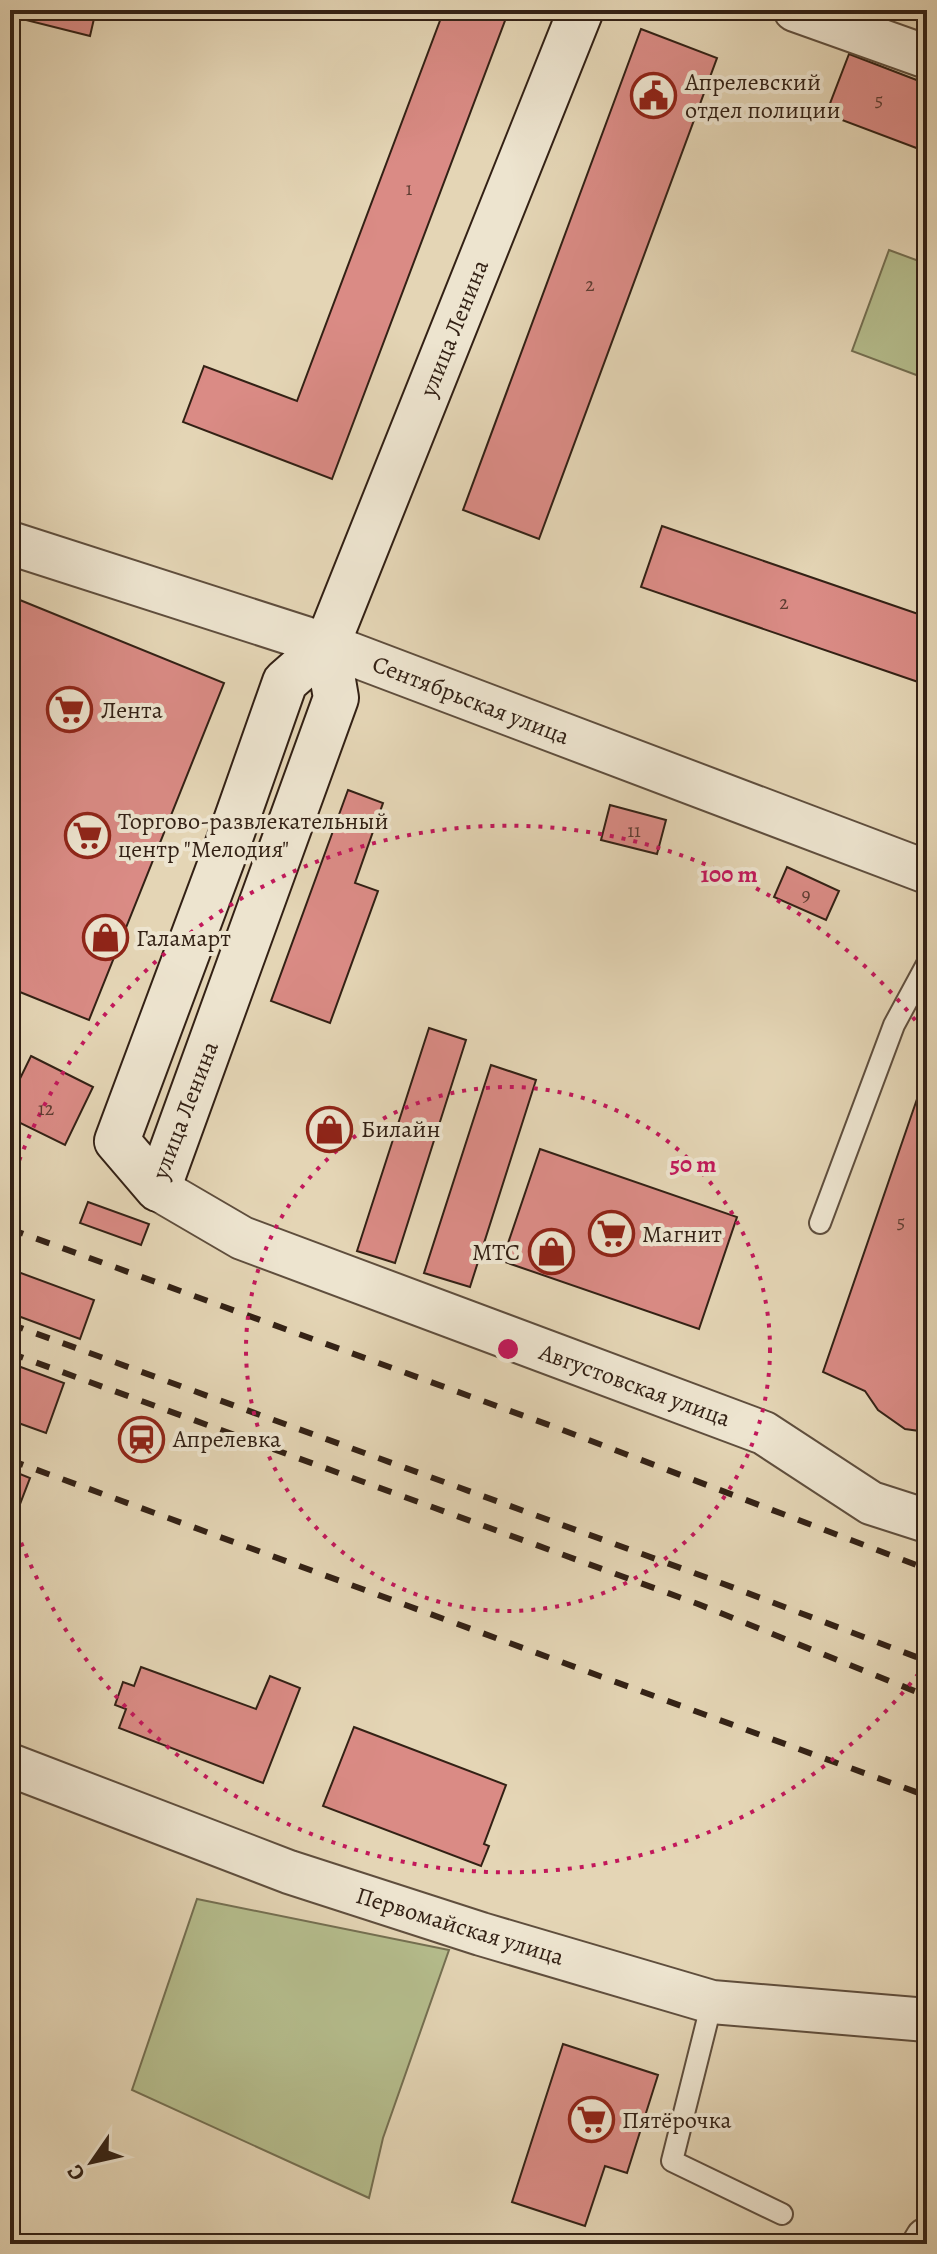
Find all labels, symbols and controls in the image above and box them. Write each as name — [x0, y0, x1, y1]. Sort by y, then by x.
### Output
place label: Апрелевский отдел полиции — [684, 66, 840, 126]
public building icon: Апрелевский отдел полиции — [630, 72, 678, 120]
house number: 5 — [875, 86, 883, 113]
house number: 1 — [406, 175, 413, 202]
street label: улица Ленина — [412, 255, 496, 402]
house number: 2 — [585, 271, 595, 298]
house number: 2 — [779, 589, 789, 616]
street label: Сентябрьская улица — [368, 648, 574, 752]
supermarket icon: Лента — [46, 686, 94, 734]
place label: Лента — [101, 694, 163, 726]
place label: Торгово-развлекательный центр "Мелодия" — [118, 805, 389, 865]
supermarket icon: Торгово-развлекательный центр "Мелодия" — [63, 811, 111, 859]
house number: 11 — [627, 817, 641, 844]
text: 100 m — [700, 858, 758, 890]
house number: 9 — [801, 881, 811, 908]
shop icon: Галамарт — [81, 914, 129, 962]
place label: Галамарт — [136, 922, 231, 954]
street label: улица Ленина — [144, 1036, 226, 1184]
house number: 12 — [38, 1095, 55, 1122]
shop icon: Билайн — [306, 1105, 354, 1153]
place label: Билайн — [361, 1113, 440, 1145]
text: 50 m — [670, 1148, 716, 1180]
house number: 5 — [897, 1208, 905, 1235]
supermarket icon: Магнит — [587, 1210, 635, 1258]
place label: Магнит — [642, 1218, 722, 1250]
shop icon: МТС — [527, 1228, 575, 1276]
place label: МТС — [472, 1236, 520, 1268]
centre of rings — [494, 1335, 522, 1363]
street label: Августовская улица — [534, 1335, 735, 1434]
station icon: Апрелевка — [118, 1415, 166, 1463]
place label: Апрелевка — [172, 1423, 281, 1455]
street label: Первомайская улица — [352, 1879, 568, 1973]
supermarket icon: Пятёрочка — [567, 2096, 615, 2144]
place label: Пятёрочка — [622, 2104, 732, 2136]
north arrow — [52, 2122, 132, 2202]
text: С — [60, 2159, 92, 2187]

